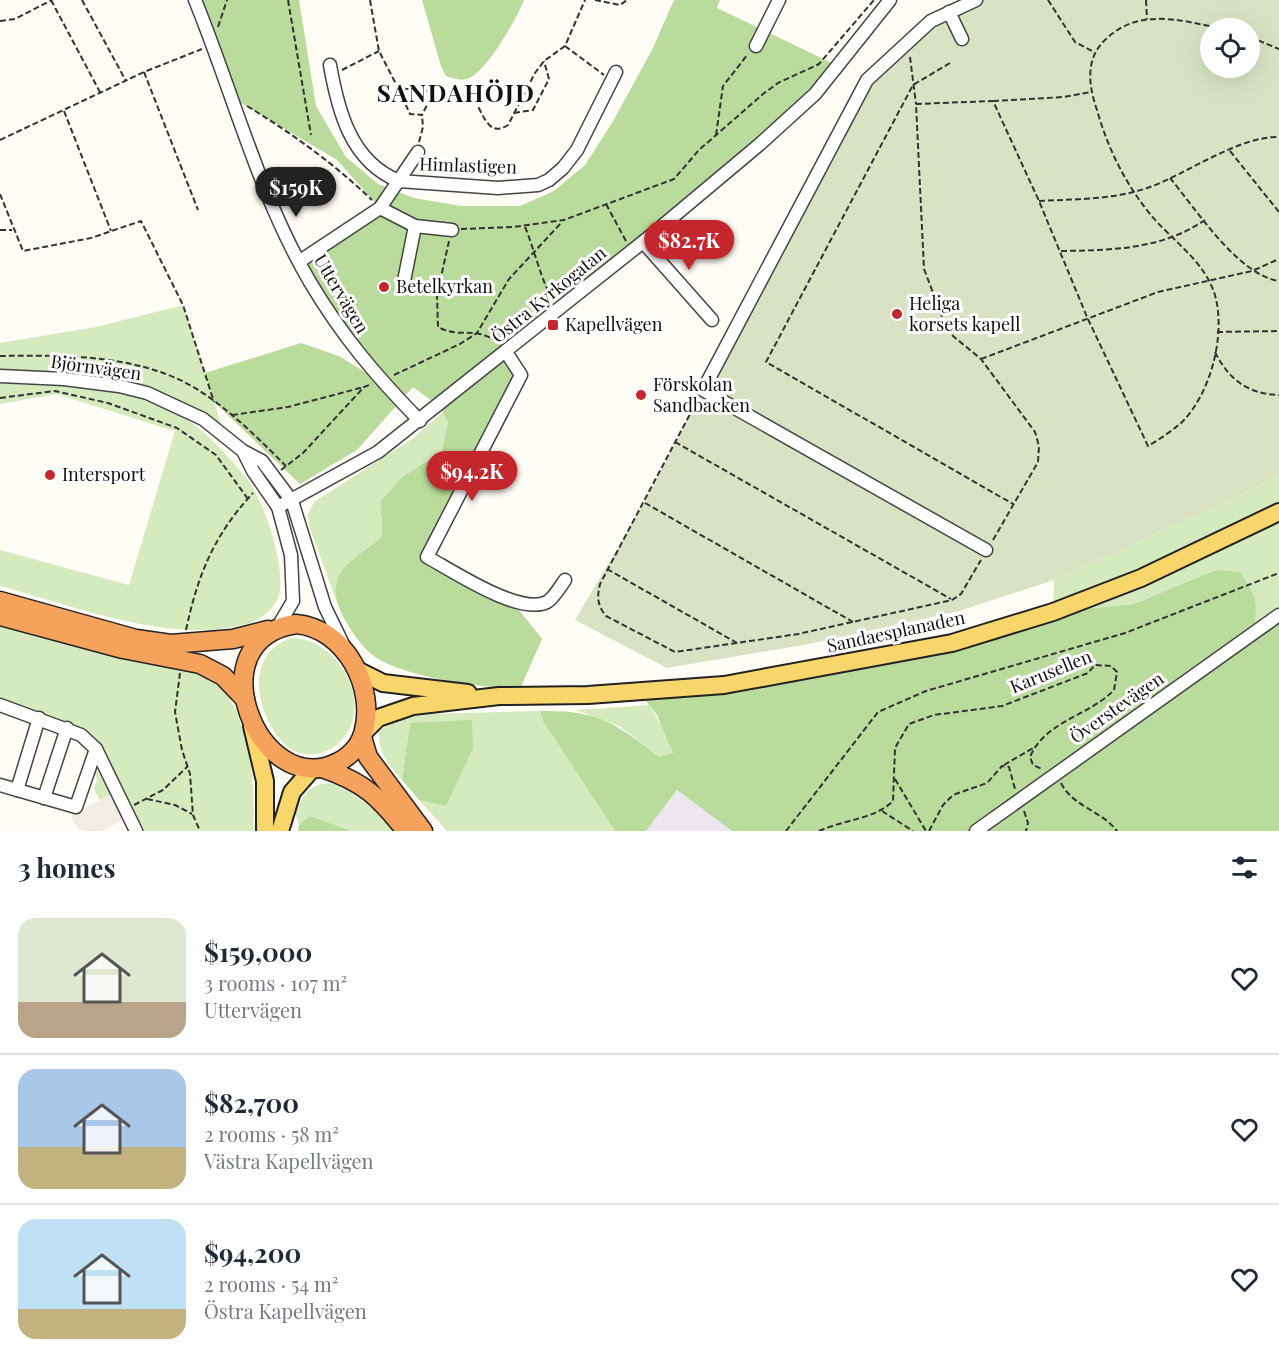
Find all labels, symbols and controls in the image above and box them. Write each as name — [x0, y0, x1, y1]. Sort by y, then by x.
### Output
map controls — [1200, 18, 1260, 78]
button: locate — [1200, 18, 1260, 78]
district label: SANDAHÖJD — [377, 76, 535, 108]
street label: Himlastigen — [419, 151, 518, 179]
pin: $159K — [254, 167, 338, 218]
text: $159K — [269, 173, 323, 200]
pin: $82.7K — [640, 220, 738, 271]
text: $82.7K — [658, 226, 720, 253]
street label: Östra Kyrkogatan — [486, 240, 611, 348]
street label: Uttervägen — [309, 249, 375, 338]
place label: Betelkyrkan — [396, 274, 493, 298]
marker: Betelkyrkan — [377, 280, 391, 294]
place label: Heliga korsets kapell — [909, 291, 1020, 336]
marker: Heliga korsets kapell — [890, 307, 904, 321]
place label: Kapellvägen — [565, 312, 663, 336]
marker: Kapellvägen — [546, 318, 560, 332]
street label: Björnvägen — [49, 349, 143, 385]
place label: Förskolan Sandbacken — [653, 372, 750, 417]
marker: Förskolan Sandbacken — [634, 388, 648, 402]
pin: $94.2K — [423, 451, 521, 502]
text: $94.2K — [440, 457, 504, 484]
place label: Intersport — [62, 462, 146, 486]
marker: Intersport — [43, 468, 57, 482]
street label: Sandaesplanaden — [825, 605, 967, 657]
street label: Karusellen — [1006, 644, 1095, 698]
street label: Överstevägen — [1065, 666, 1168, 748]
text: 3 homes — [18, 850, 115, 885]
icon: filters — [1228, 851, 1261, 884]
text: $159,000 — [204, 934, 312, 969]
icon: home — [66, 942, 138, 1014]
icon: heart — [1228, 962, 1261, 995]
text: 3 rooms · 107 m² — [204, 969, 347, 996]
text: Uttervägen — [204, 996, 302, 1023]
text: $82,700 — [204, 1085, 299, 1120]
icon: home — [66, 1093, 138, 1165]
icon: heart — [1228, 1113, 1261, 1146]
text: 2 rooms · 58 m² — [204, 1120, 339, 1147]
text: Västra Kapellvägen — [204, 1147, 374, 1174]
text: $94,200 — [204, 1235, 301, 1270]
icon: home — [66, 1243, 138, 1315]
icon: heart — [1228, 1263, 1261, 1296]
text: 2 rooms · 54 m² — [204, 1270, 339, 1297]
text: Östra Kapellvägen — [204, 1297, 367, 1324]

